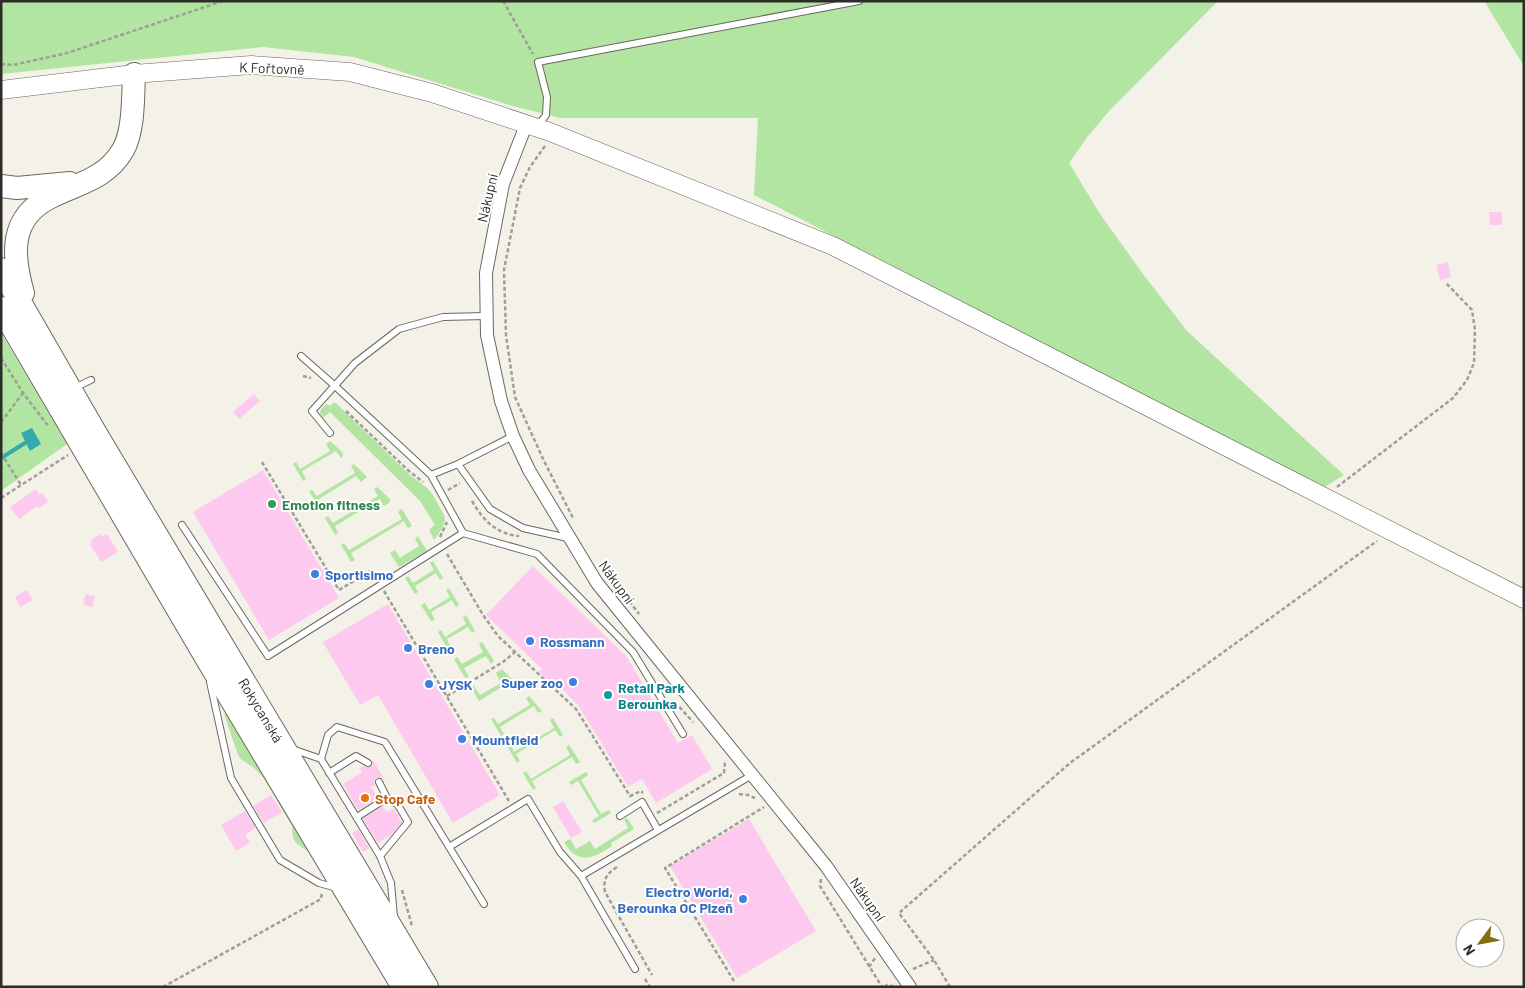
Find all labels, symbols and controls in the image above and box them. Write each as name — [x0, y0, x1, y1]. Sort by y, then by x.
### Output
street label: K Fořtovně — [239, 58, 305, 78]
street label: Nákupní — [473, 172, 501, 224]
place label: Emotion fitness — [282, 496, 380, 513]
marker: Emotion fitness — [266, 498, 278, 510]
street label: Nákupní — [596, 557, 638, 607]
place label: Sportisimo — [325, 566, 394, 583]
marker: Sportisimo — [309, 568, 321, 580]
place label: Rossmann — [540, 633, 605, 650]
marker: Rossmann — [524, 635, 536, 647]
place label: Breno — [418, 640, 455, 657]
marker: Breno — [402, 642, 414, 654]
place label: Super zoo — [501, 674, 563, 691]
street label: Rokycanská — [235, 675, 287, 745]
place label: JYSK — [439, 676, 473, 693]
marker: Super zoo — [567, 676, 579, 688]
marker: JYSK — [423, 678, 435, 690]
place label: Retail Park Berounka — [618, 679, 685, 712]
marker: Retail Park Berounka — [602, 689, 614, 701]
place label: Mountfield — [472, 731, 538, 748]
marker: Mountfield — [456, 733, 468, 745]
place label: Stop Cafe — [375, 790, 436, 807]
marker: Stop Cafe — [359, 792, 371, 804]
street label: Nákupní — [847, 874, 889, 924]
place label: Electro World, Berounka OC Plzeň — [618, 883, 733, 916]
marker: Electro World, Berounka OC Plzeň — [737, 893, 749, 905]
north arrow — [1455, 918, 1505, 968]
text: N — [1459, 942, 1478, 959]

